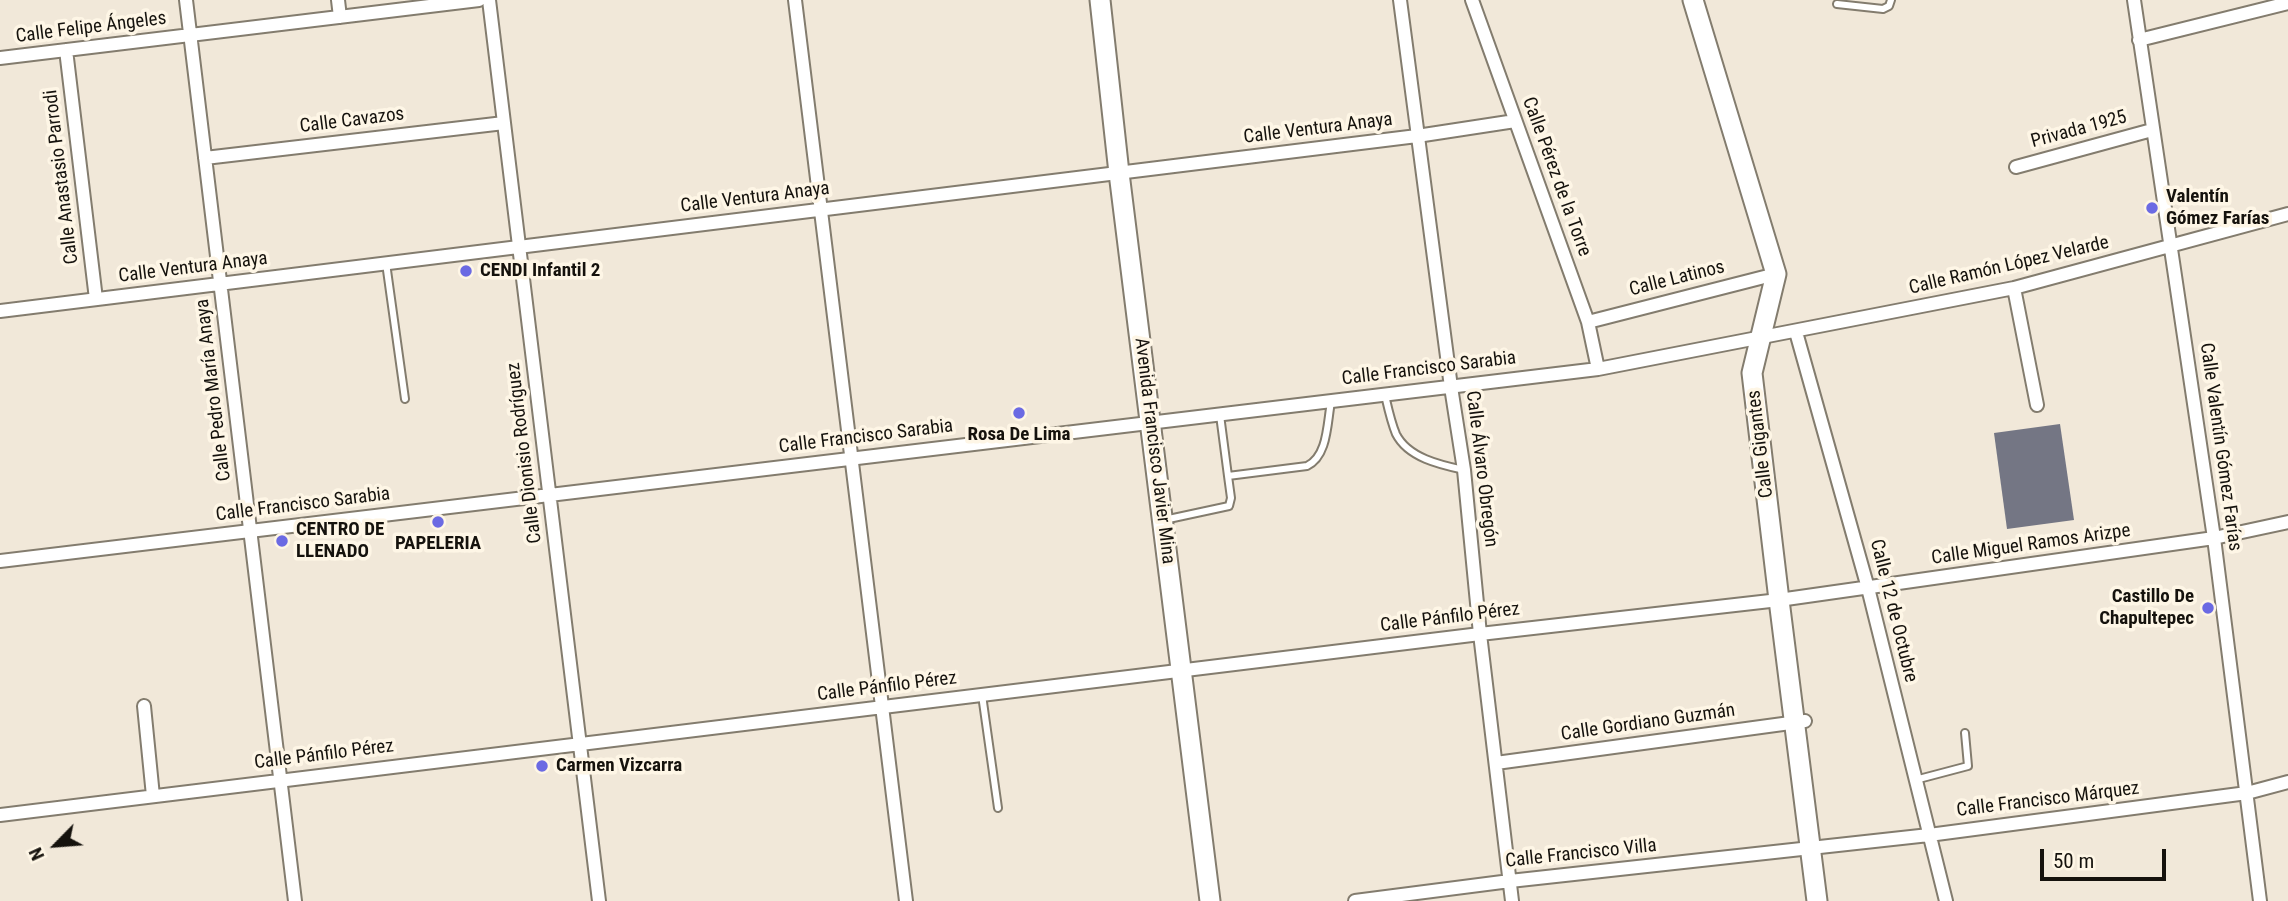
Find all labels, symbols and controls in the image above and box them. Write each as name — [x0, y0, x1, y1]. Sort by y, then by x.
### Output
street label: Calle Felipe Ángeles — [14, 7, 168, 49]
street label: Calle Anastasio Parrodi — [40, 88, 84, 266]
street label: Calle Pérez de la Torre — [1517, 94, 1595, 260]
street label: Calle Cavazos — [298, 103, 406, 139]
street label: Privada 1925 — [2029, 106, 2129, 154]
street label: Calle Ventura Anaya — [1242, 109, 1394, 149]
street label: Calle Ventura Anaya — [679, 178, 831, 218]
place label: Valentín Gómez Farías — [2166, 186, 2269, 230]
marker: Valentín Gómez Farías — [2144, 200, 2160, 216]
street label: Calle Ramón López Velarde — [1907, 232, 2111, 300]
street label: Calle Ventura Anaya — [117, 248, 269, 288]
street label: Calle Latinos — [1627, 256, 1727, 302]
place label: CENDI Infantil 2 — [480, 260, 600, 282]
marker: CENDI Infantil 2 — [458, 263, 474, 279]
street label: Calle Pedro María Anaya — [192, 298, 236, 482]
street label: Avenida Francisco Javier Mina — [1129, 337, 1179, 565]
street label: Calle Valentín Gómez Farías — [2194, 341, 2246, 553]
street label: Calle Francisco Sarabia — [1341, 347, 1517, 391]
street label: Calle Dionisio Rodríguez — [503, 361, 547, 545]
street label: Calle Gigantes — [1743, 389, 1779, 499]
street label: Calle Álvaro Obregón — [1460, 390, 1502, 548]
marker: Rosa De Lima — [1011, 405, 1027, 421]
street label: Calle Francisco Sarabia — [778, 415, 954, 459]
place label: Rosa De Lima — [967, 424, 1071, 446]
street label: Calle Francisco Sarabia — [215, 483, 391, 527]
marker: PAPELERIA — [430, 514, 446, 530]
place label: CENTRO DE LLENADO — [296, 519, 384, 563]
street label: Calle Miguel Ramos Arizpe — [1930, 520, 2132, 570]
marker: CENTRO DE LLENADO — [274, 533, 290, 549]
place label: PAPELERIA — [395, 533, 481, 555]
street label: Calle 12 de Octubre — [1864, 537, 1922, 685]
place label: Castillo De Chapultepec — [2099, 586, 2194, 630]
street label: Calle Pánfilo Pérez — [1379, 598, 1521, 638]
marker: Castillo De Chapultepec — [2200, 600, 2216, 616]
street label: Calle Pánfilo Pérez — [816, 667, 958, 707]
street label: Calle Gordiano Guzmán — [1559, 699, 1737, 747]
street label: Calle Pánfilo Pérez — [253, 735, 395, 775]
place label: Carmen Vizcarra — [556, 755, 682, 777]
marker: Carmen Vizcarra — [534, 758, 550, 774]
street label: Calle Francisco Márquez — [1955, 777, 2141, 823]
north arrow — [21, 810, 91, 880]
scale bar — [2043, 834, 2169, 878]
street label: Calle Francisco Villa — [1504, 835, 1658, 873]
text: N — [24, 844, 49, 864]
text: 50 m — [2053, 849, 2094, 873]

